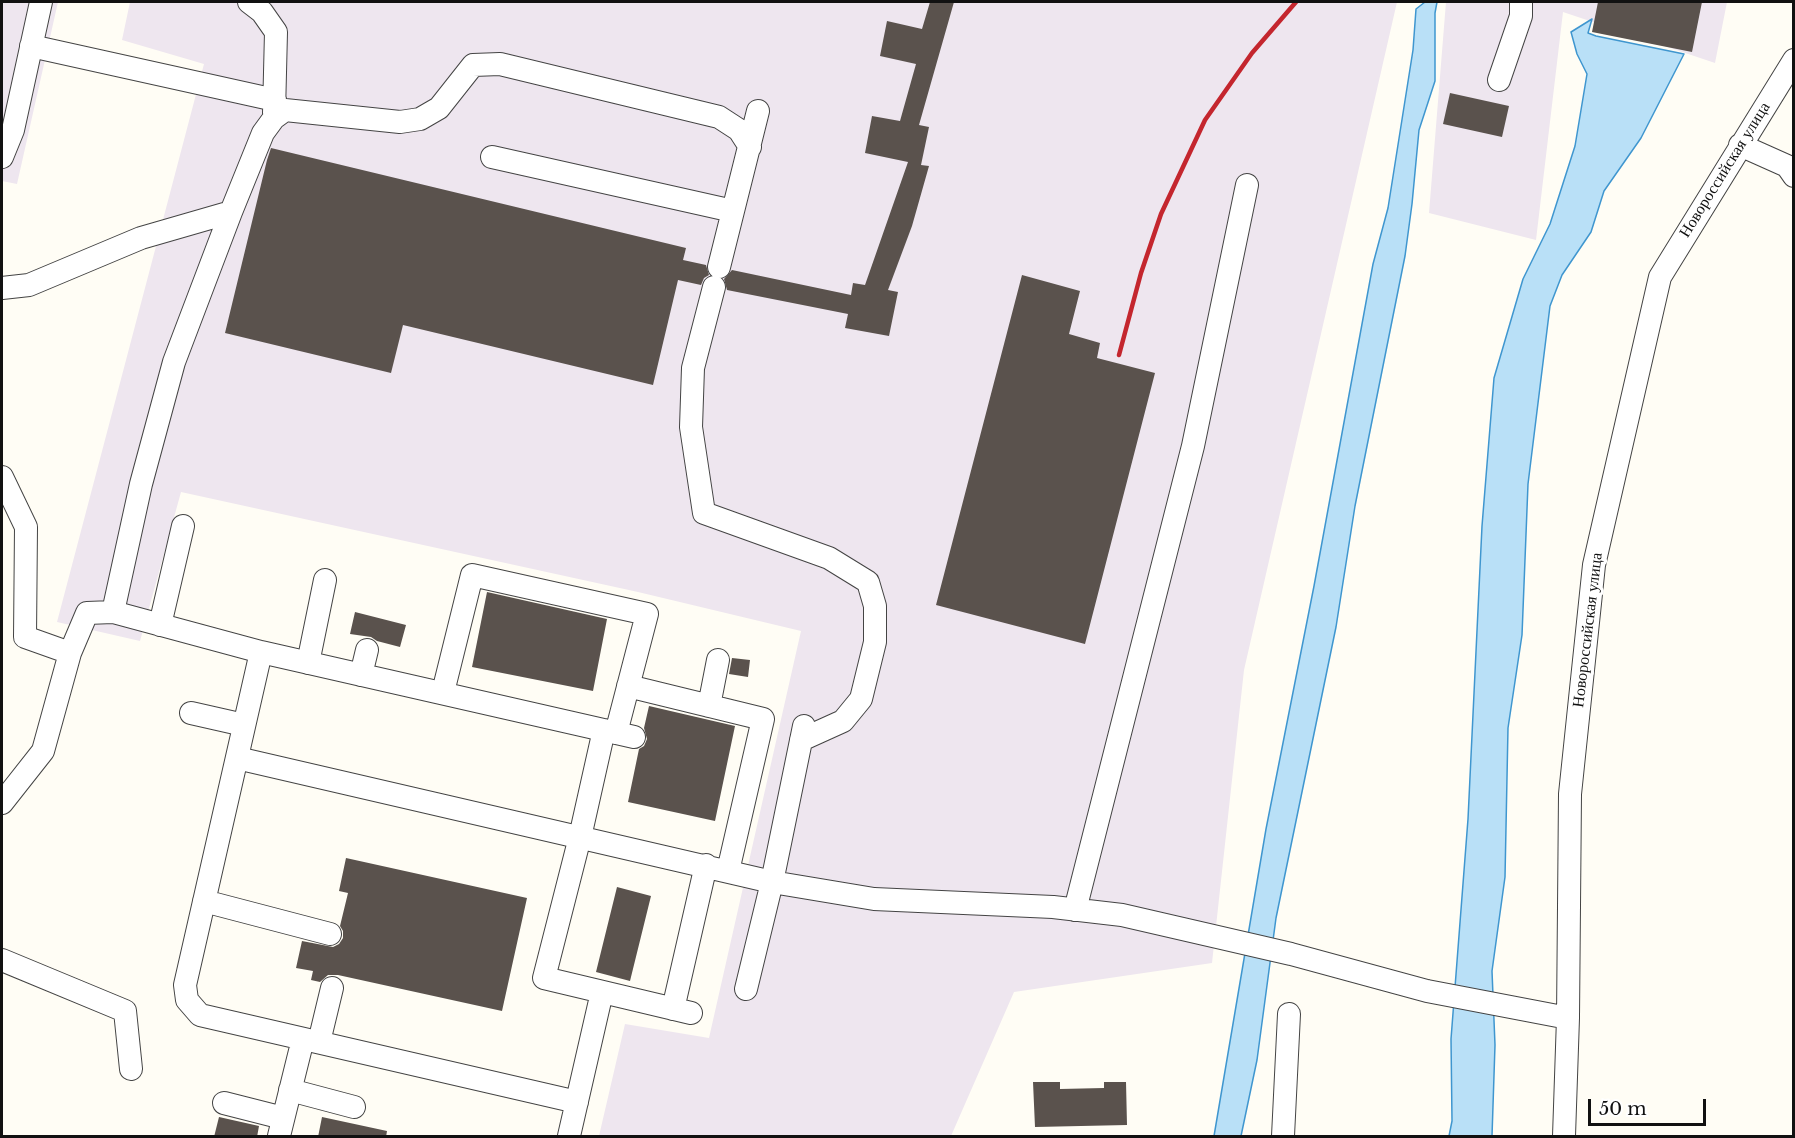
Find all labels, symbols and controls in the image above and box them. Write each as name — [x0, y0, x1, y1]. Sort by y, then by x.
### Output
street label: Новороссийская улица — [1676, 99, 1774, 241]
street label: Новороссийская улица — [1569, 551, 1607, 709]
scale bar — [1591, 1087, 1710, 1125]
text: 50 m — [1599, 1098, 1647, 1120]

